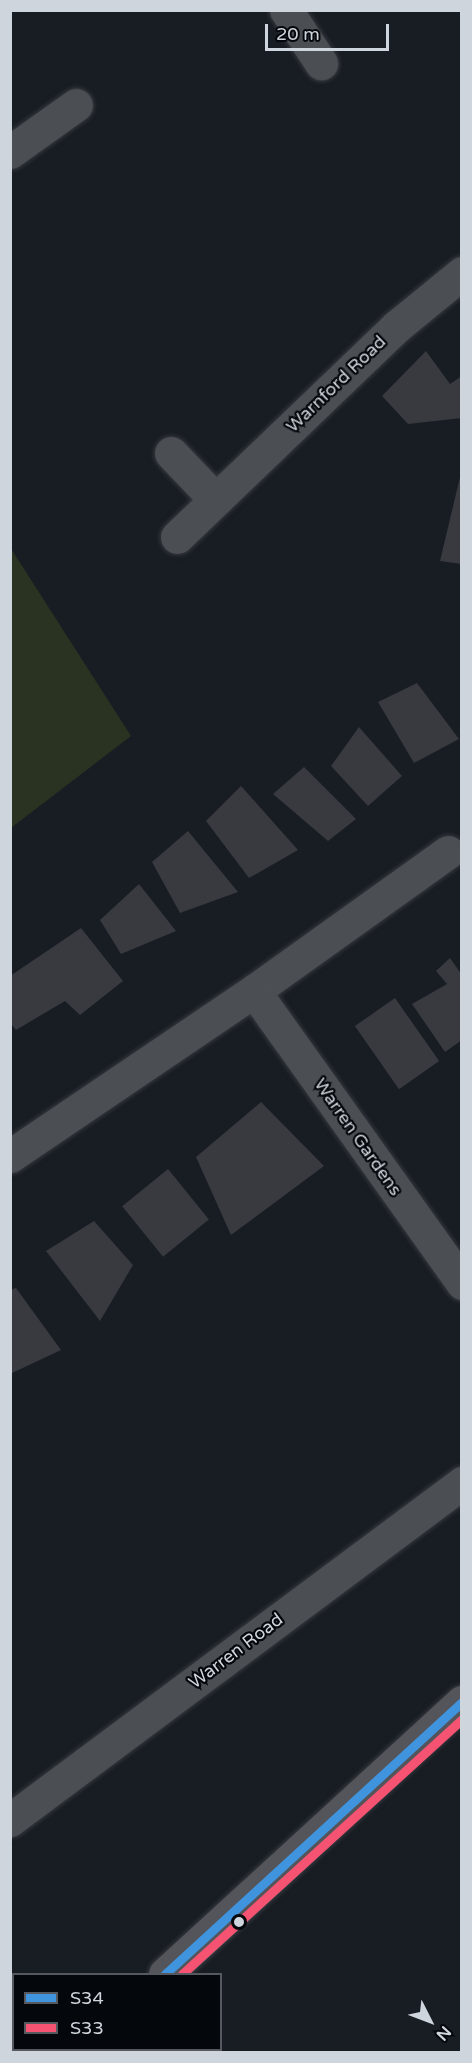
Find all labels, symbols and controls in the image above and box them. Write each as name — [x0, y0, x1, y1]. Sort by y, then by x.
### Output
scale bar — [268, 12, 392, 50]
text: 20 m — [276, 23, 320, 45]
street label: Warnford Road — [282, 331, 390, 437]
street label: Warren Gardens — [309, 1074, 407, 1200]
street label: Warren Road — [185, 1609, 287, 1693]
unlabelled marker — [233, 1916, 245, 1928]
legend — [12, 1973, 222, 2051]
text: S34 — [70, 1987, 104, 2009]
north arrow — [400, 1991, 460, 2051]
text: S33 — [70, 2017, 104, 2039]
text: N — [432, 2022, 455, 2045]

